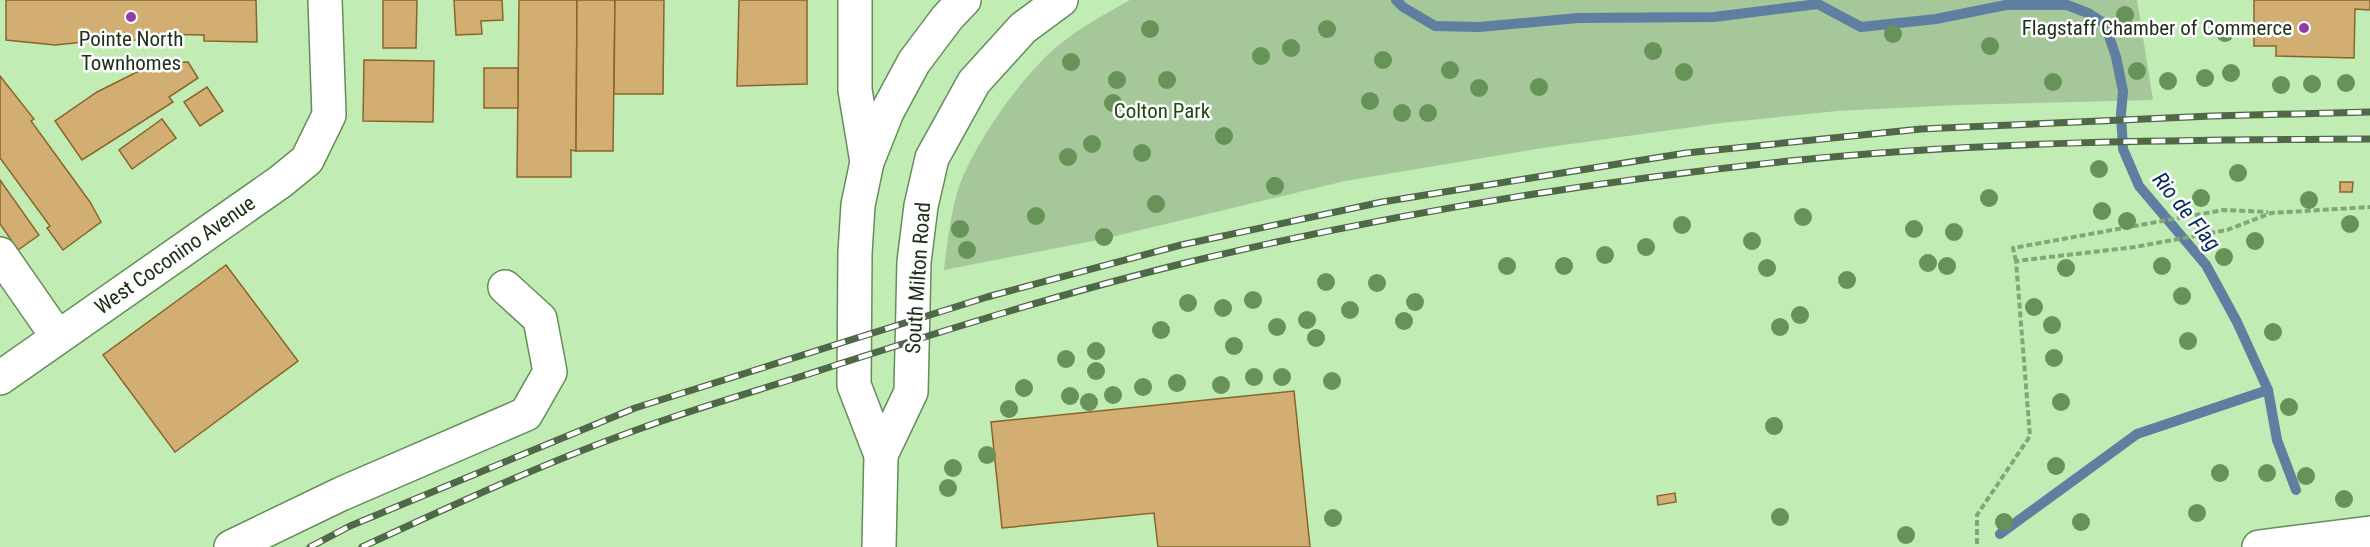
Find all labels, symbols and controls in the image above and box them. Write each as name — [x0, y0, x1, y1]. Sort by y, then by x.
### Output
marker: Pointe North Townhomes — [124, 10, 138, 24]
place label: Flagstaff Chamber of Commerce — [2022, 16, 2292, 40]
marker: Flagstaff Chamber of Commerce — [2297, 21, 2311, 35]
place label: Pointe North Townhomes — [79, 27, 183, 75]
park label: Colton Park — [1114, 99, 1211, 123]
water label: Rio de Flag — [2147, 167, 2226, 256]
street label: West Coconino Avenue — [90, 191, 260, 319]
street label: South Milton Road — [901, 201, 935, 355]

